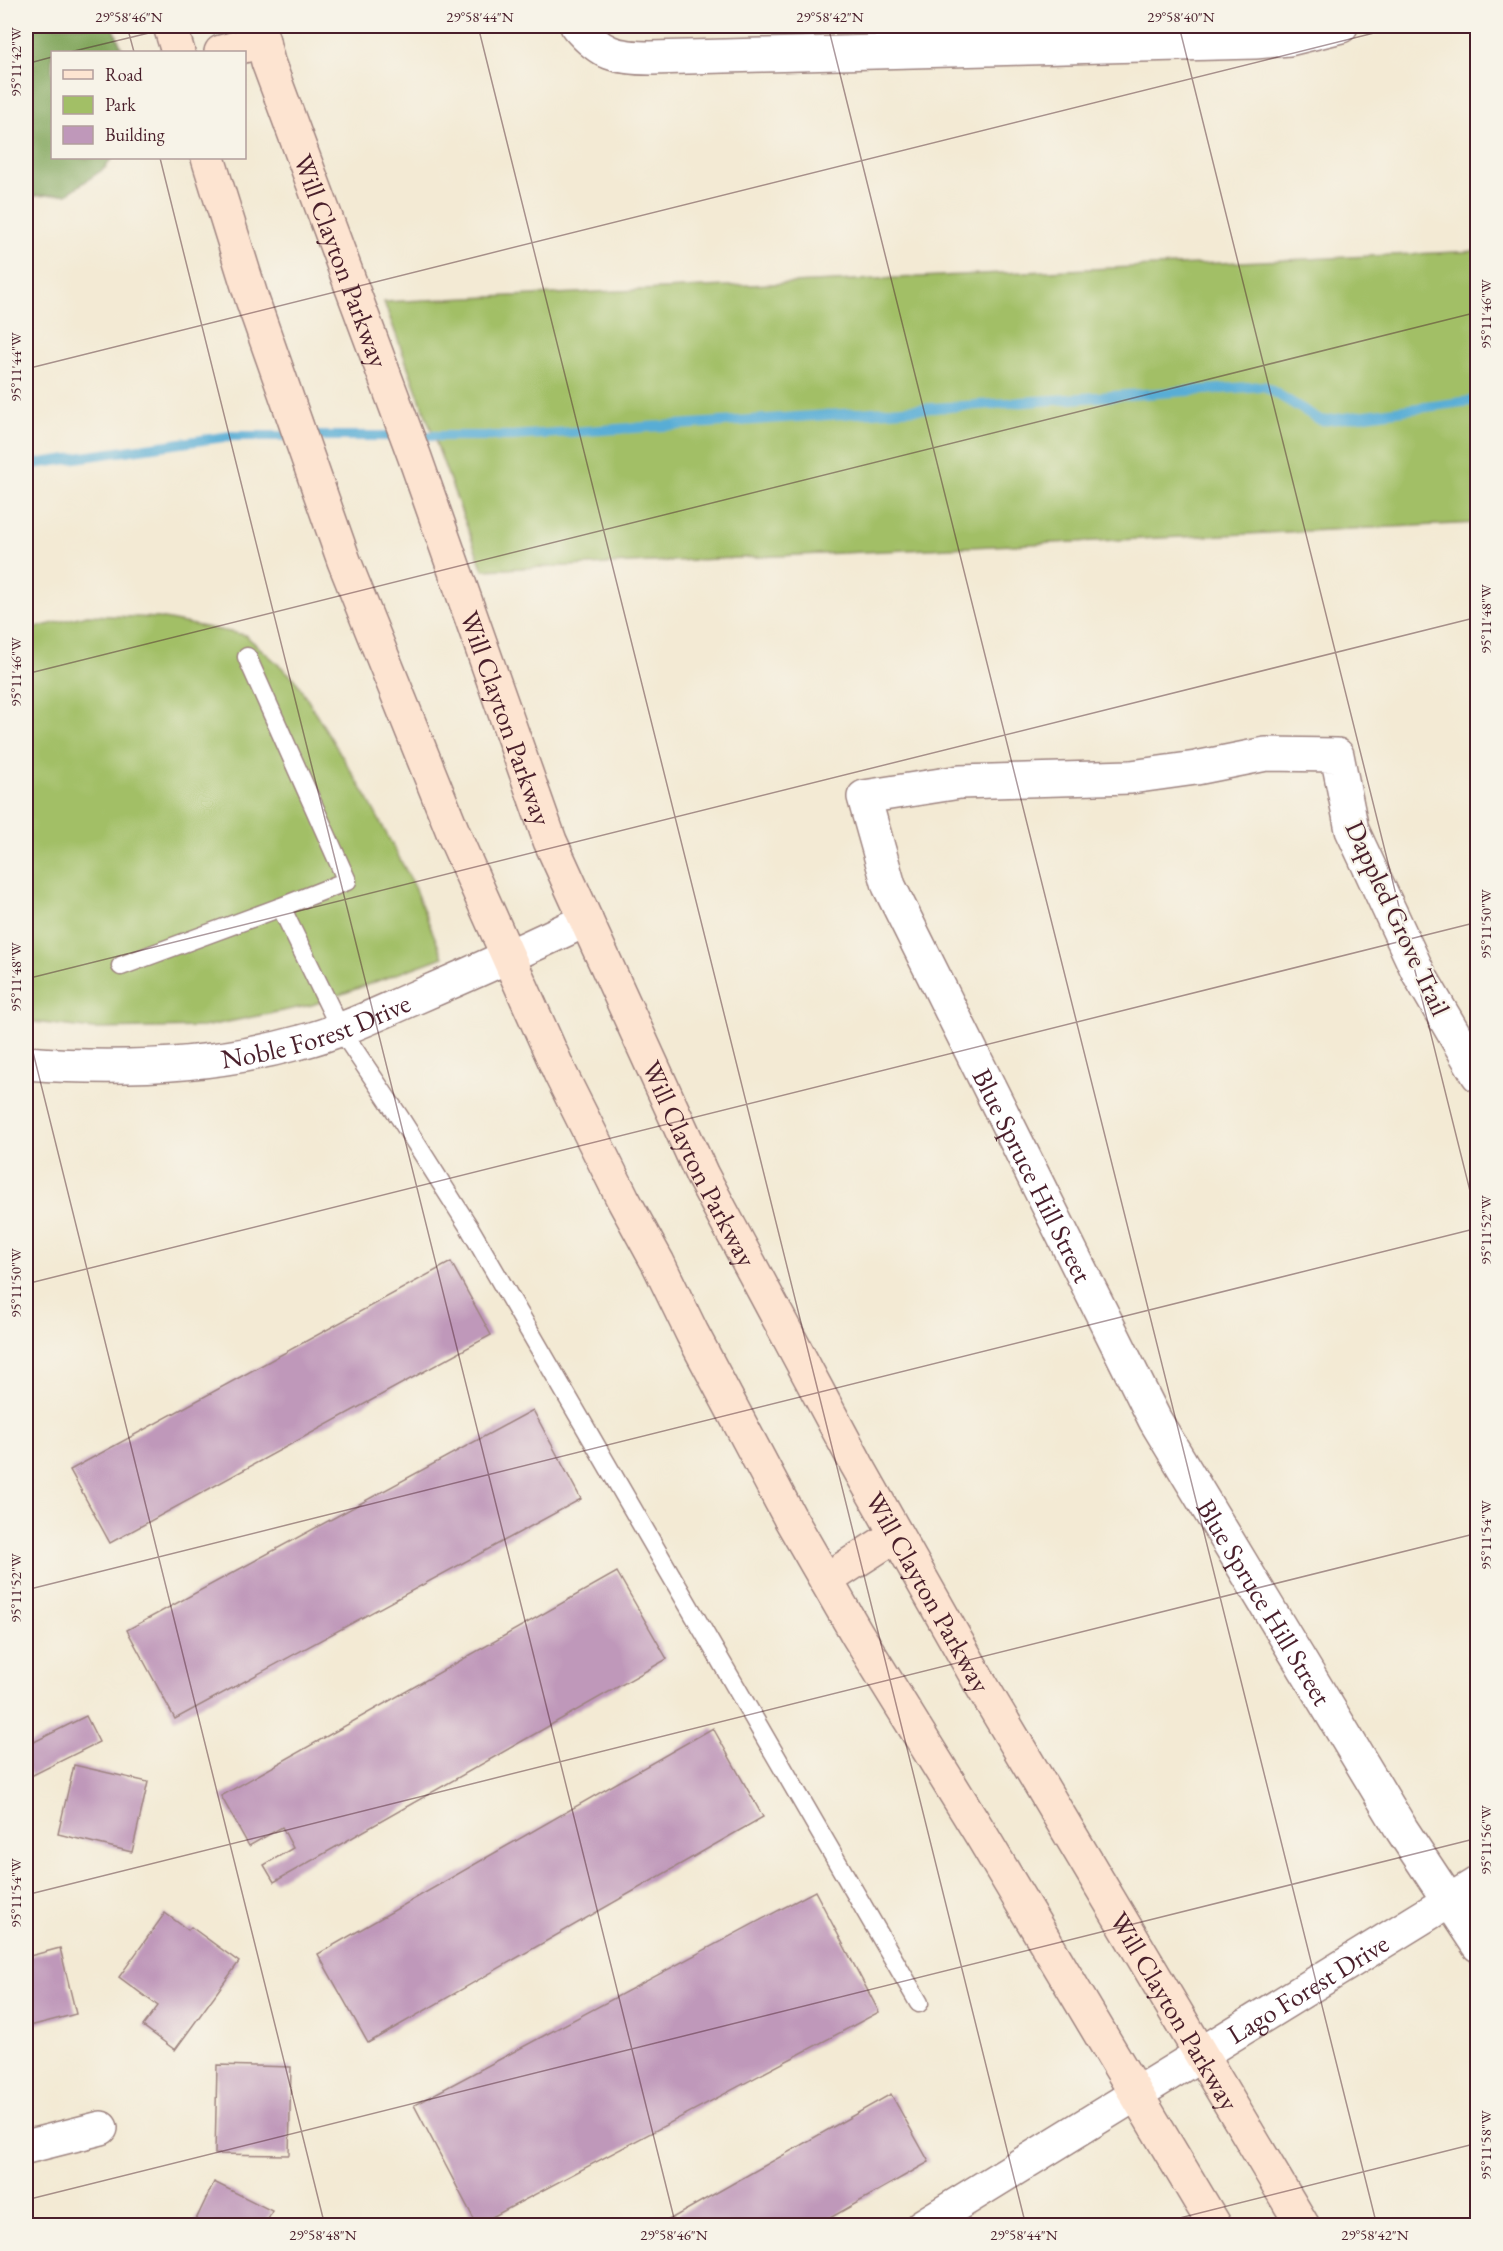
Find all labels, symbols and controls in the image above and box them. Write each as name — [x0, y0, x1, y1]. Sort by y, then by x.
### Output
text: 29°58'46"N — [95, 7, 163, 26]
text: 29°58'44"N — [446, 7, 514, 26]
text: 29°58'42"N — [796, 7, 864, 26]
text: 29°58'40"N — [1147, 7, 1215, 26]
text: 95°11'42"W — [6, 27, 25, 97]
legend — [51, 51, 246, 159]
text: Road — [105, 63, 144, 86]
text: Park — [105, 93, 136, 116]
text: Building — [105, 123, 165, 146]
street label: Will Clayton Parkway — [286, 149, 397, 372]
text: 95°11'46"W — [1476, 279, 1495, 349]
text: 95°11'44"W — [6, 332, 25, 402]
text: 95°11'48"W — [1476, 584, 1495, 654]
street label: Will Clayton Parkway — [453, 606, 561, 830]
text: 95°11'46"W — [6, 637, 25, 707]
street label: Dappled Grove Trail — [1337, 815, 1459, 1021]
text: 95°11'50"W — [1476, 889, 1495, 959]
text: 95°11'48"W — [6, 942, 25, 1012]
street label: Noble Forest Drive — [218, 985, 415, 1076]
street label: Will Clayton Parkway — [635, 1055, 765, 1273]
street label: Blue Spruce Hill Street — [965, 1062, 1101, 1289]
text: 95°11'52"W — [1476, 1195, 1495, 1265]
text: 95°11'50"W — [6, 1248, 25, 1318]
street label: Will Clayton Parkway — [858, 1485, 999, 1699]
street label: Blue Spruce Hill Street — [1189, 1492, 1341, 1712]
text: 95°11'54"W — [1476, 1500, 1495, 1570]
text: 95°11'52"W — [6, 1553, 25, 1623]
text: 95°11'56"W — [1476, 1805, 1495, 1875]
text: 95°11'54"W — [6, 1858, 25, 1928]
street label: Will Clayton Parkway — [1102, 1905, 1248, 2117]
street label: Lago Forest Drive — [1220, 1925, 1395, 2051]
text: 95°11'58"W — [1476, 2110, 1495, 2180]
text: 29°58'48"N — [289, 2225, 357, 2244]
text: 29°58'46"N — [640, 2225, 708, 2244]
text: 29°58'44"N — [990, 2225, 1058, 2244]
text: 29°58'42"N — [1341, 2225, 1409, 2244]

